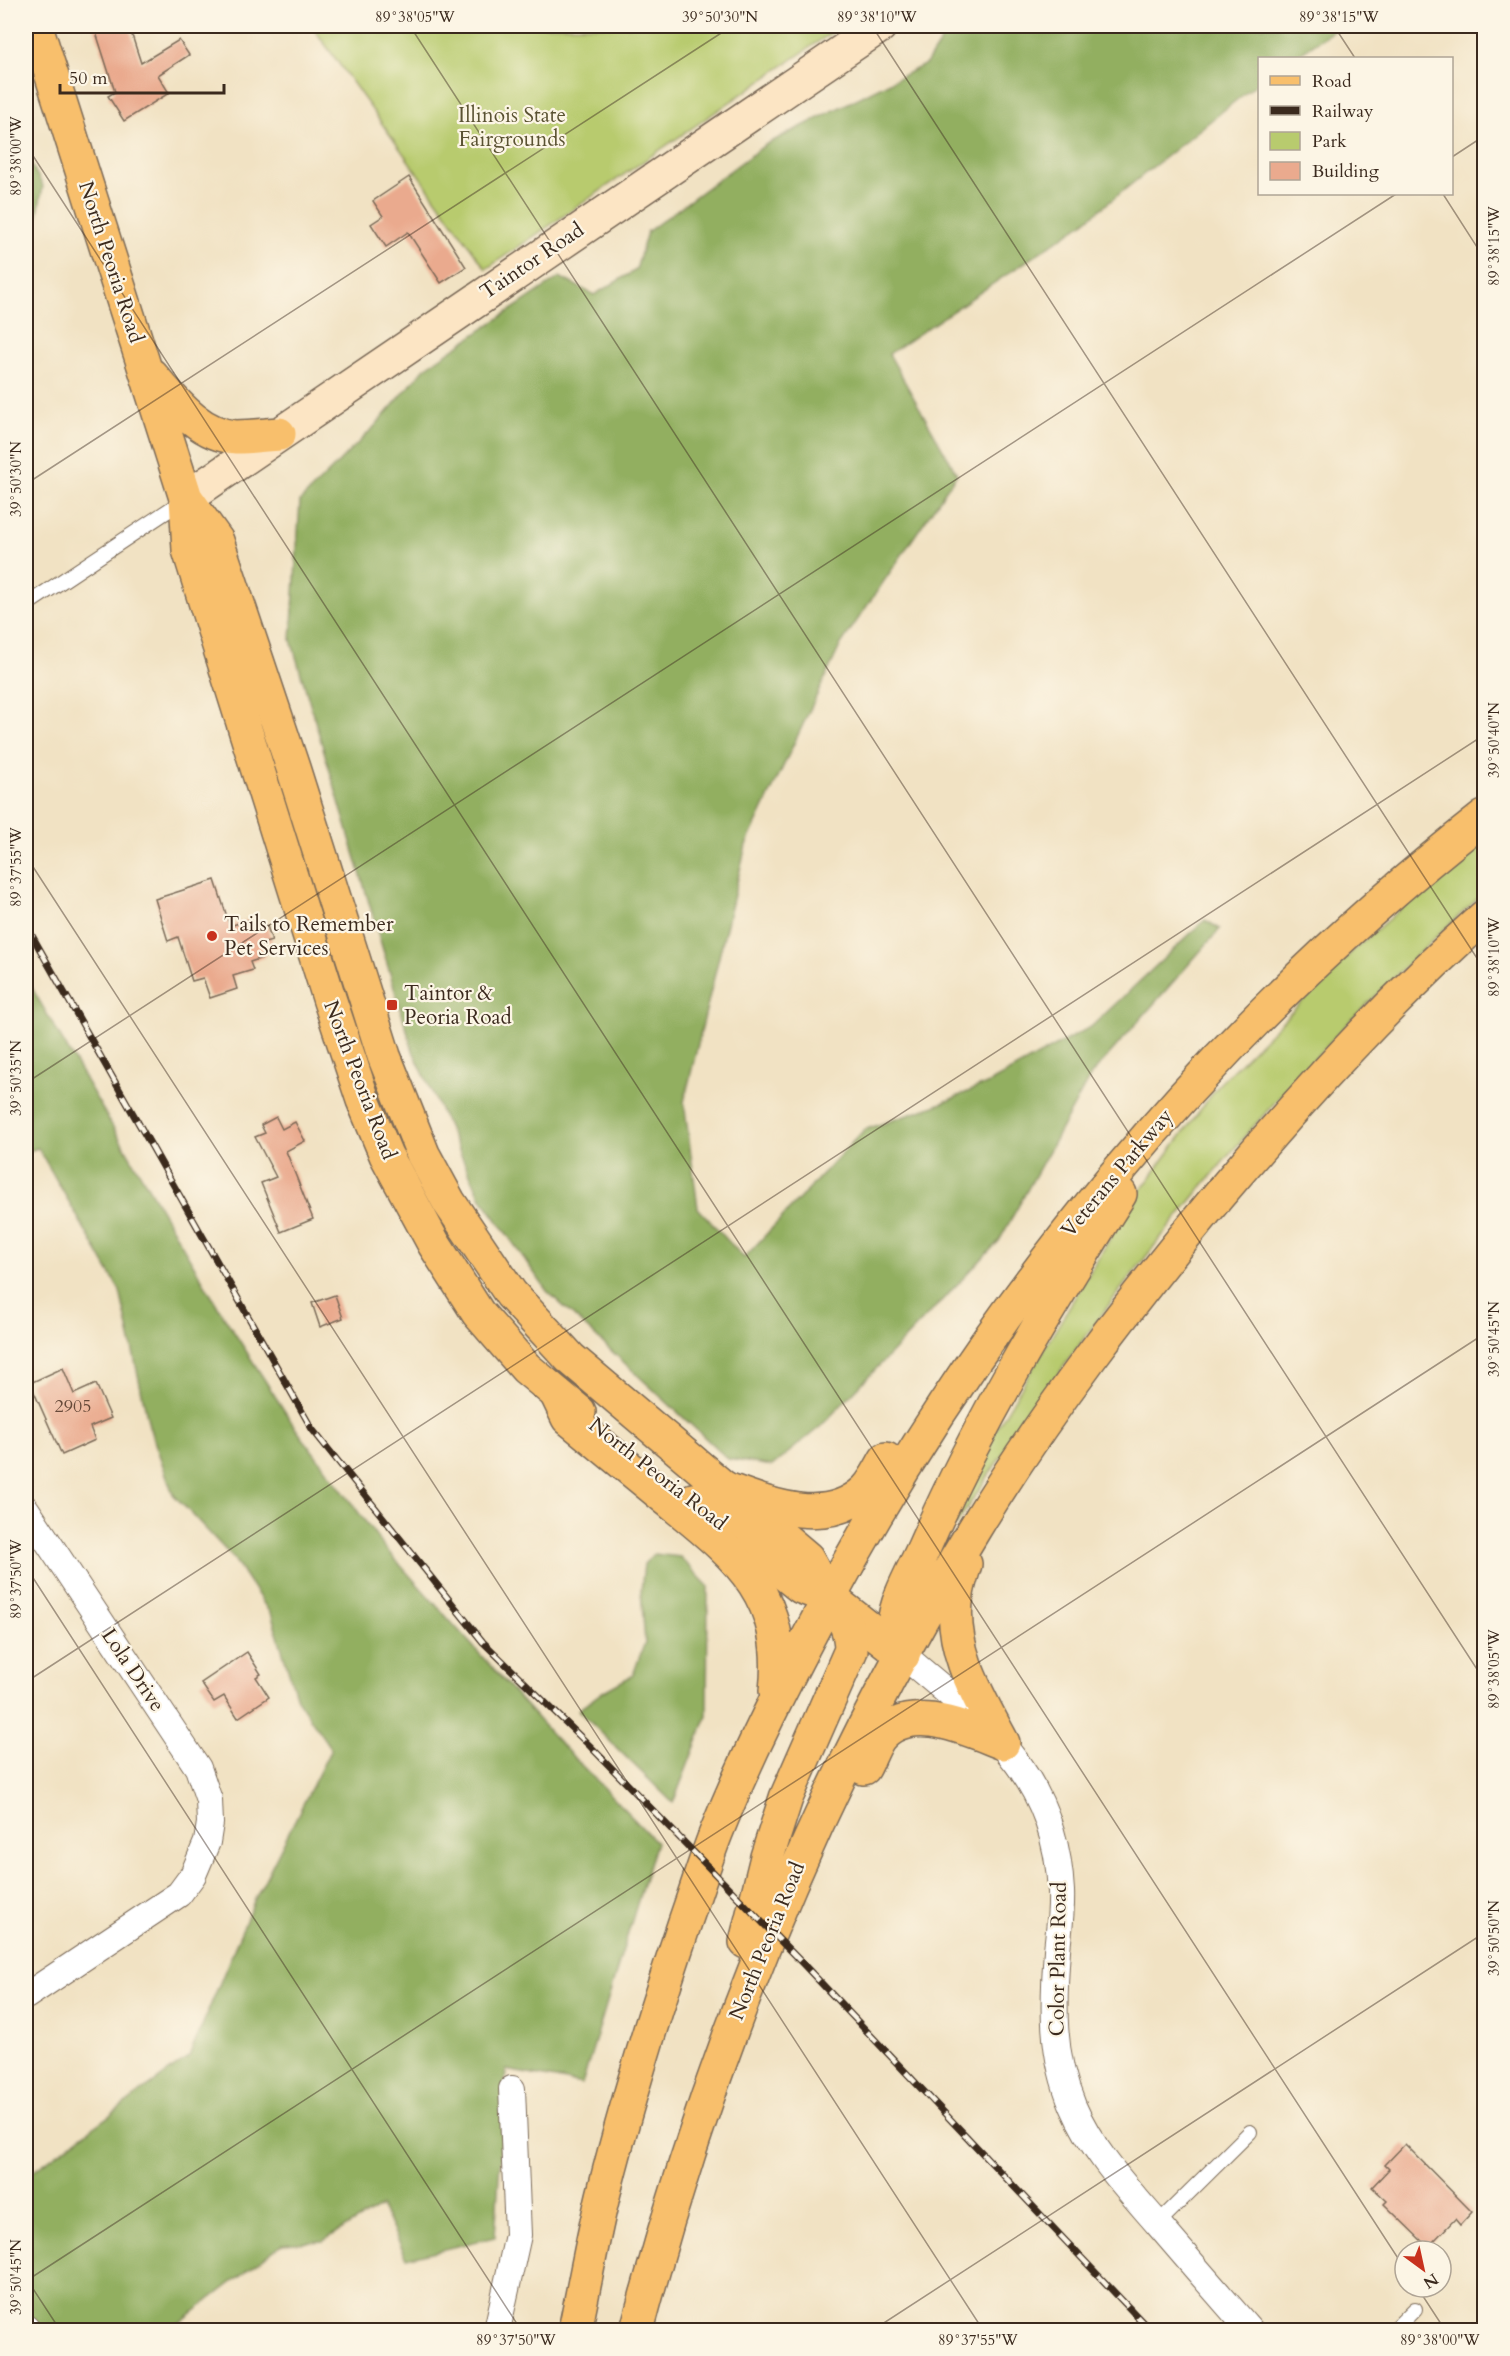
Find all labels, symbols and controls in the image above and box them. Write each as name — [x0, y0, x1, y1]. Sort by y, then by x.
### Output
text: 89°38'05"W — [375, 7, 455, 27]
text: 39°50'30"N — [682, 7, 758, 27]
text: 89°38'10"W — [837, 7, 917, 27]
text: 89°38'15"W — [1299, 7, 1379, 27]
scale bar — [60, 57, 224, 95]
legend — [1258, 57, 1453, 195]
text: 50 m — [69, 66, 108, 91]
text: Road — [1312, 69, 1352, 94]
text: Railway — [1312, 99, 1374, 124]
park label: Illinois State Fairgrounds — [458, 101, 566, 154]
text: 89°38'00"W — [6, 116, 26, 196]
text: Park — [1312, 129, 1347, 154]
text: Building — [1312, 159, 1380, 184]
street label: North Peoria Road — [71, 177, 151, 347]
text: 89°38'15"W — [1484, 206, 1504, 286]
street label: Taintor Road — [474, 215, 590, 307]
text: 39°50'30"N — [6, 441, 26, 517]
text: 39°50'40"N — [1484, 702, 1504, 778]
text: 89°37'55"W — [6, 827, 26, 907]
place label: Tails to Remember Pet Services — [224, 910, 394, 963]
text: 89°38'10"W — [1484, 917, 1504, 997]
marker: Tails to Remember Pet Services — [205, 929, 219, 943]
place label: Taintor & Peoria Road — [404, 979, 512, 1032]
street label: North Peoria Road — [316, 996, 404, 1164]
marker: Taintor & Peoria Road — [385, 998, 399, 1012]
text: 39°50'35"N — [6, 1040, 26, 1116]
street label: Veterans Parkway — [1055, 1102, 1179, 1244]
text: 39°50'45"N — [1484, 1301, 1504, 1377]
house number: 2905 — [55, 1394, 91, 1419]
street label: North Peoria Road — [583, 1411, 733, 1537]
text: 89°37'50"W — [6, 1539, 26, 1619]
street label: Lola Drive — [94, 1623, 172, 1717]
text: 89°38'05"W — [1484, 1629, 1504, 1709]
street label: North Peoria Road — [722, 1857, 812, 2025]
street label: Color Plant Road — [1042, 1881, 1074, 2037]
text: 39°50'50"N — [1484, 1900, 1504, 1976]
text: 39°50'45"N — [6, 2239, 26, 2315]
north arrow — [1393, 2239, 1453, 2299]
text: N — [1419, 2268, 1442, 2294]
text: 89°37'50"W — [476, 2330, 556, 2350]
text: 89°37'55"W — [938, 2330, 1018, 2350]
text: 89°38'00"W — [1400, 2330, 1480, 2350]

